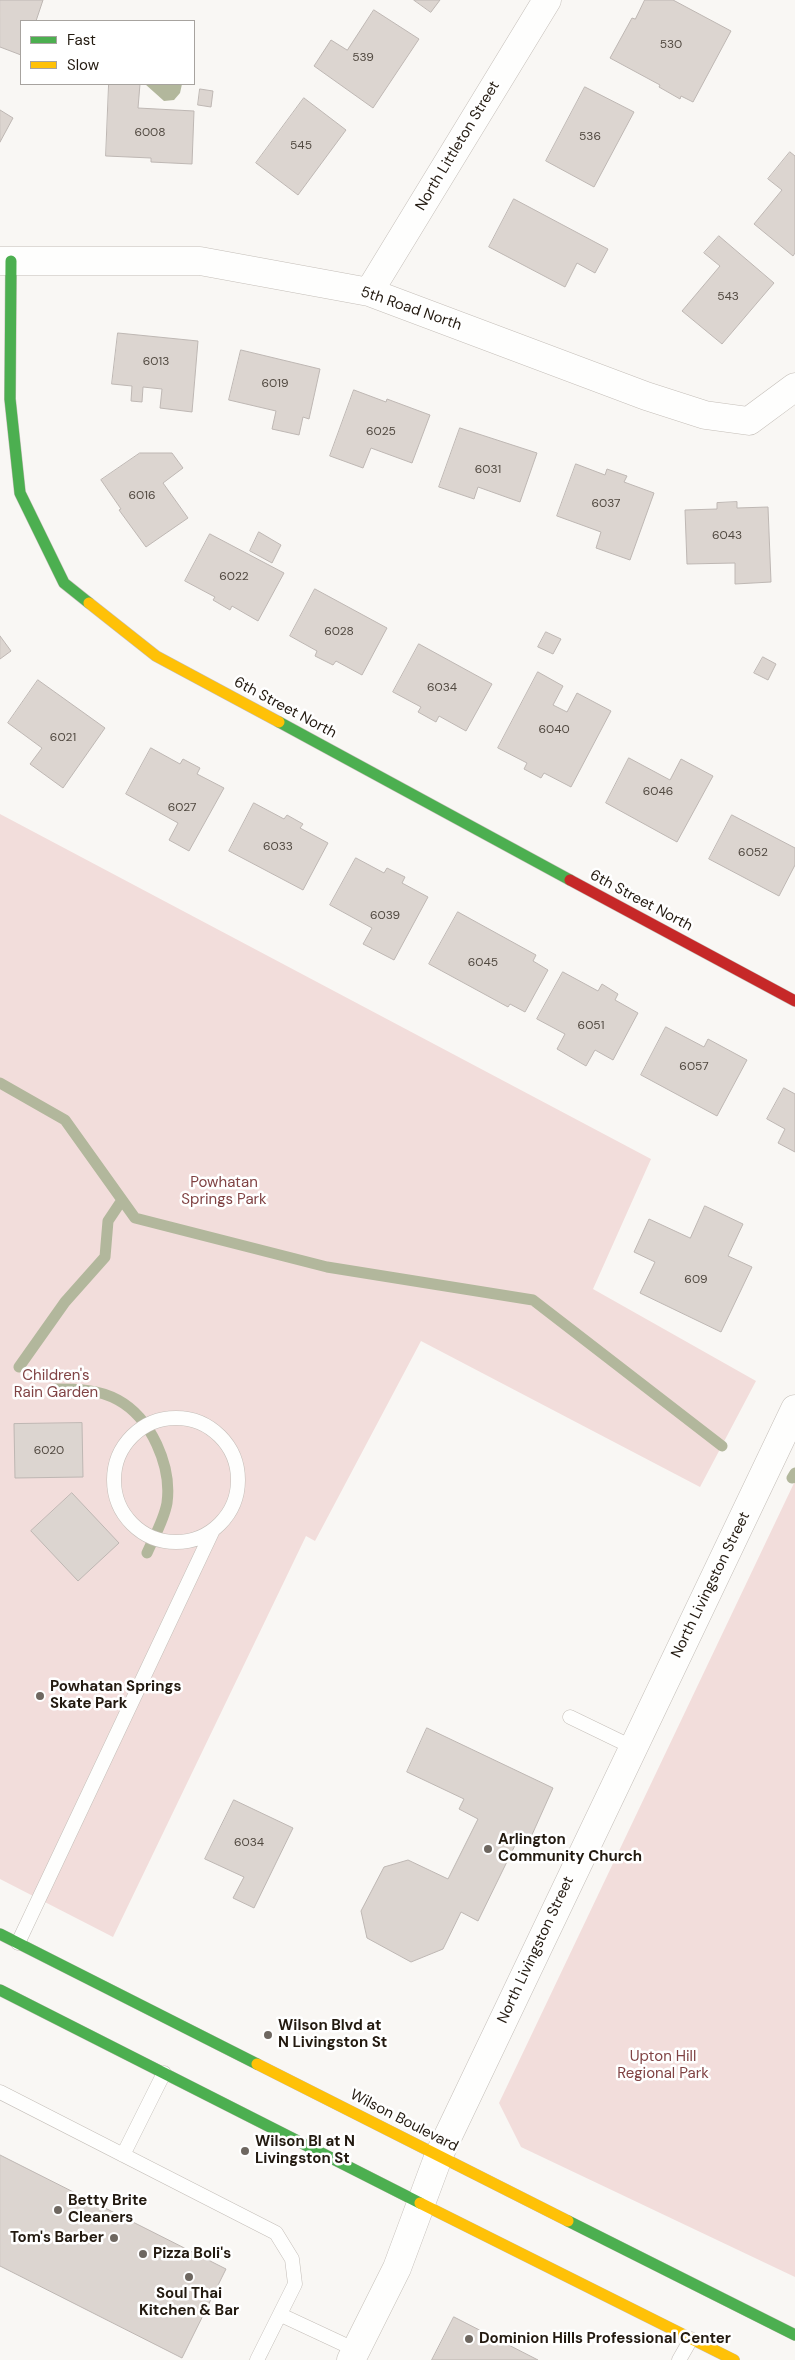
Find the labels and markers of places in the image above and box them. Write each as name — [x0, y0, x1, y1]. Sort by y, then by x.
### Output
place label: Powhatan Springs Skate Park — [50, 1678, 181, 1713]
marker: Powhatan Springs Skate Park — [34, 1690, 46, 1702]
place label: Arlington Community Church — [498, 1831, 642, 1866]
marker: Arlington Community Church — [482, 1843, 494, 1855]
place label: Wilson Blvd at N Livingston St — [278, 2017, 387, 2052]
marker: Wilson Blvd at N Livingston St — [262, 2029, 274, 2041]
place label: Wilson Bl at N Livingston St — [255, 2133, 355, 2168]
marker: Wilson Bl at N Livingston St — [239, 2145, 251, 2157]
place label: Betty Brite Cleaners — [68, 2192, 147, 2227]
marker: Betty Brite Cleaners — [52, 2204, 64, 2216]
place label: Tom's Barber — [10, 2229, 104, 2247]
marker: Tom's Barber — [108, 2232, 120, 2244]
place label: Pizza Boli's — [153, 2245, 231, 2263]
marker: Pizza Boli's — [137, 2248, 149, 2260]
marker: Soul Thai Kitchen & Bar — [183, 2271, 195, 2283]
place label: Soul Thai Kitchen & Bar — [139, 2285, 239, 2320]
place label: Dominion Hills Professional Center — [479, 2330, 731, 2348]
marker: Dominion Hills Professional Center — [463, 2333, 475, 2345]

